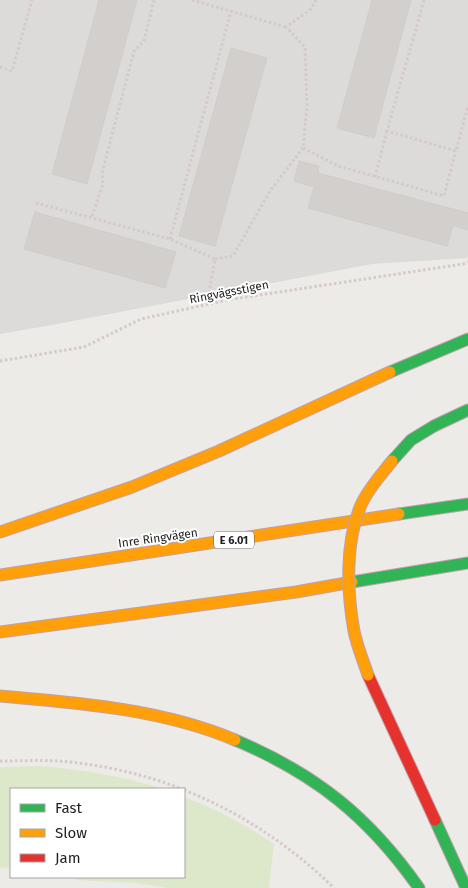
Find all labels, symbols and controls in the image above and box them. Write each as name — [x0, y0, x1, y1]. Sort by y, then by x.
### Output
street label: Ringvägsstigen — [188, 277, 270, 307]
street label: Inre Ringvägen — [117, 525, 199, 551]
road number: E 6.01 — [214, 532, 254, 548]
legend — [10, 788, 185, 878]
text: Fast — [55, 799, 82, 817]
text: Slow — [55, 824, 87, 842]
text: Jam — [55, 849, 81, 867]

